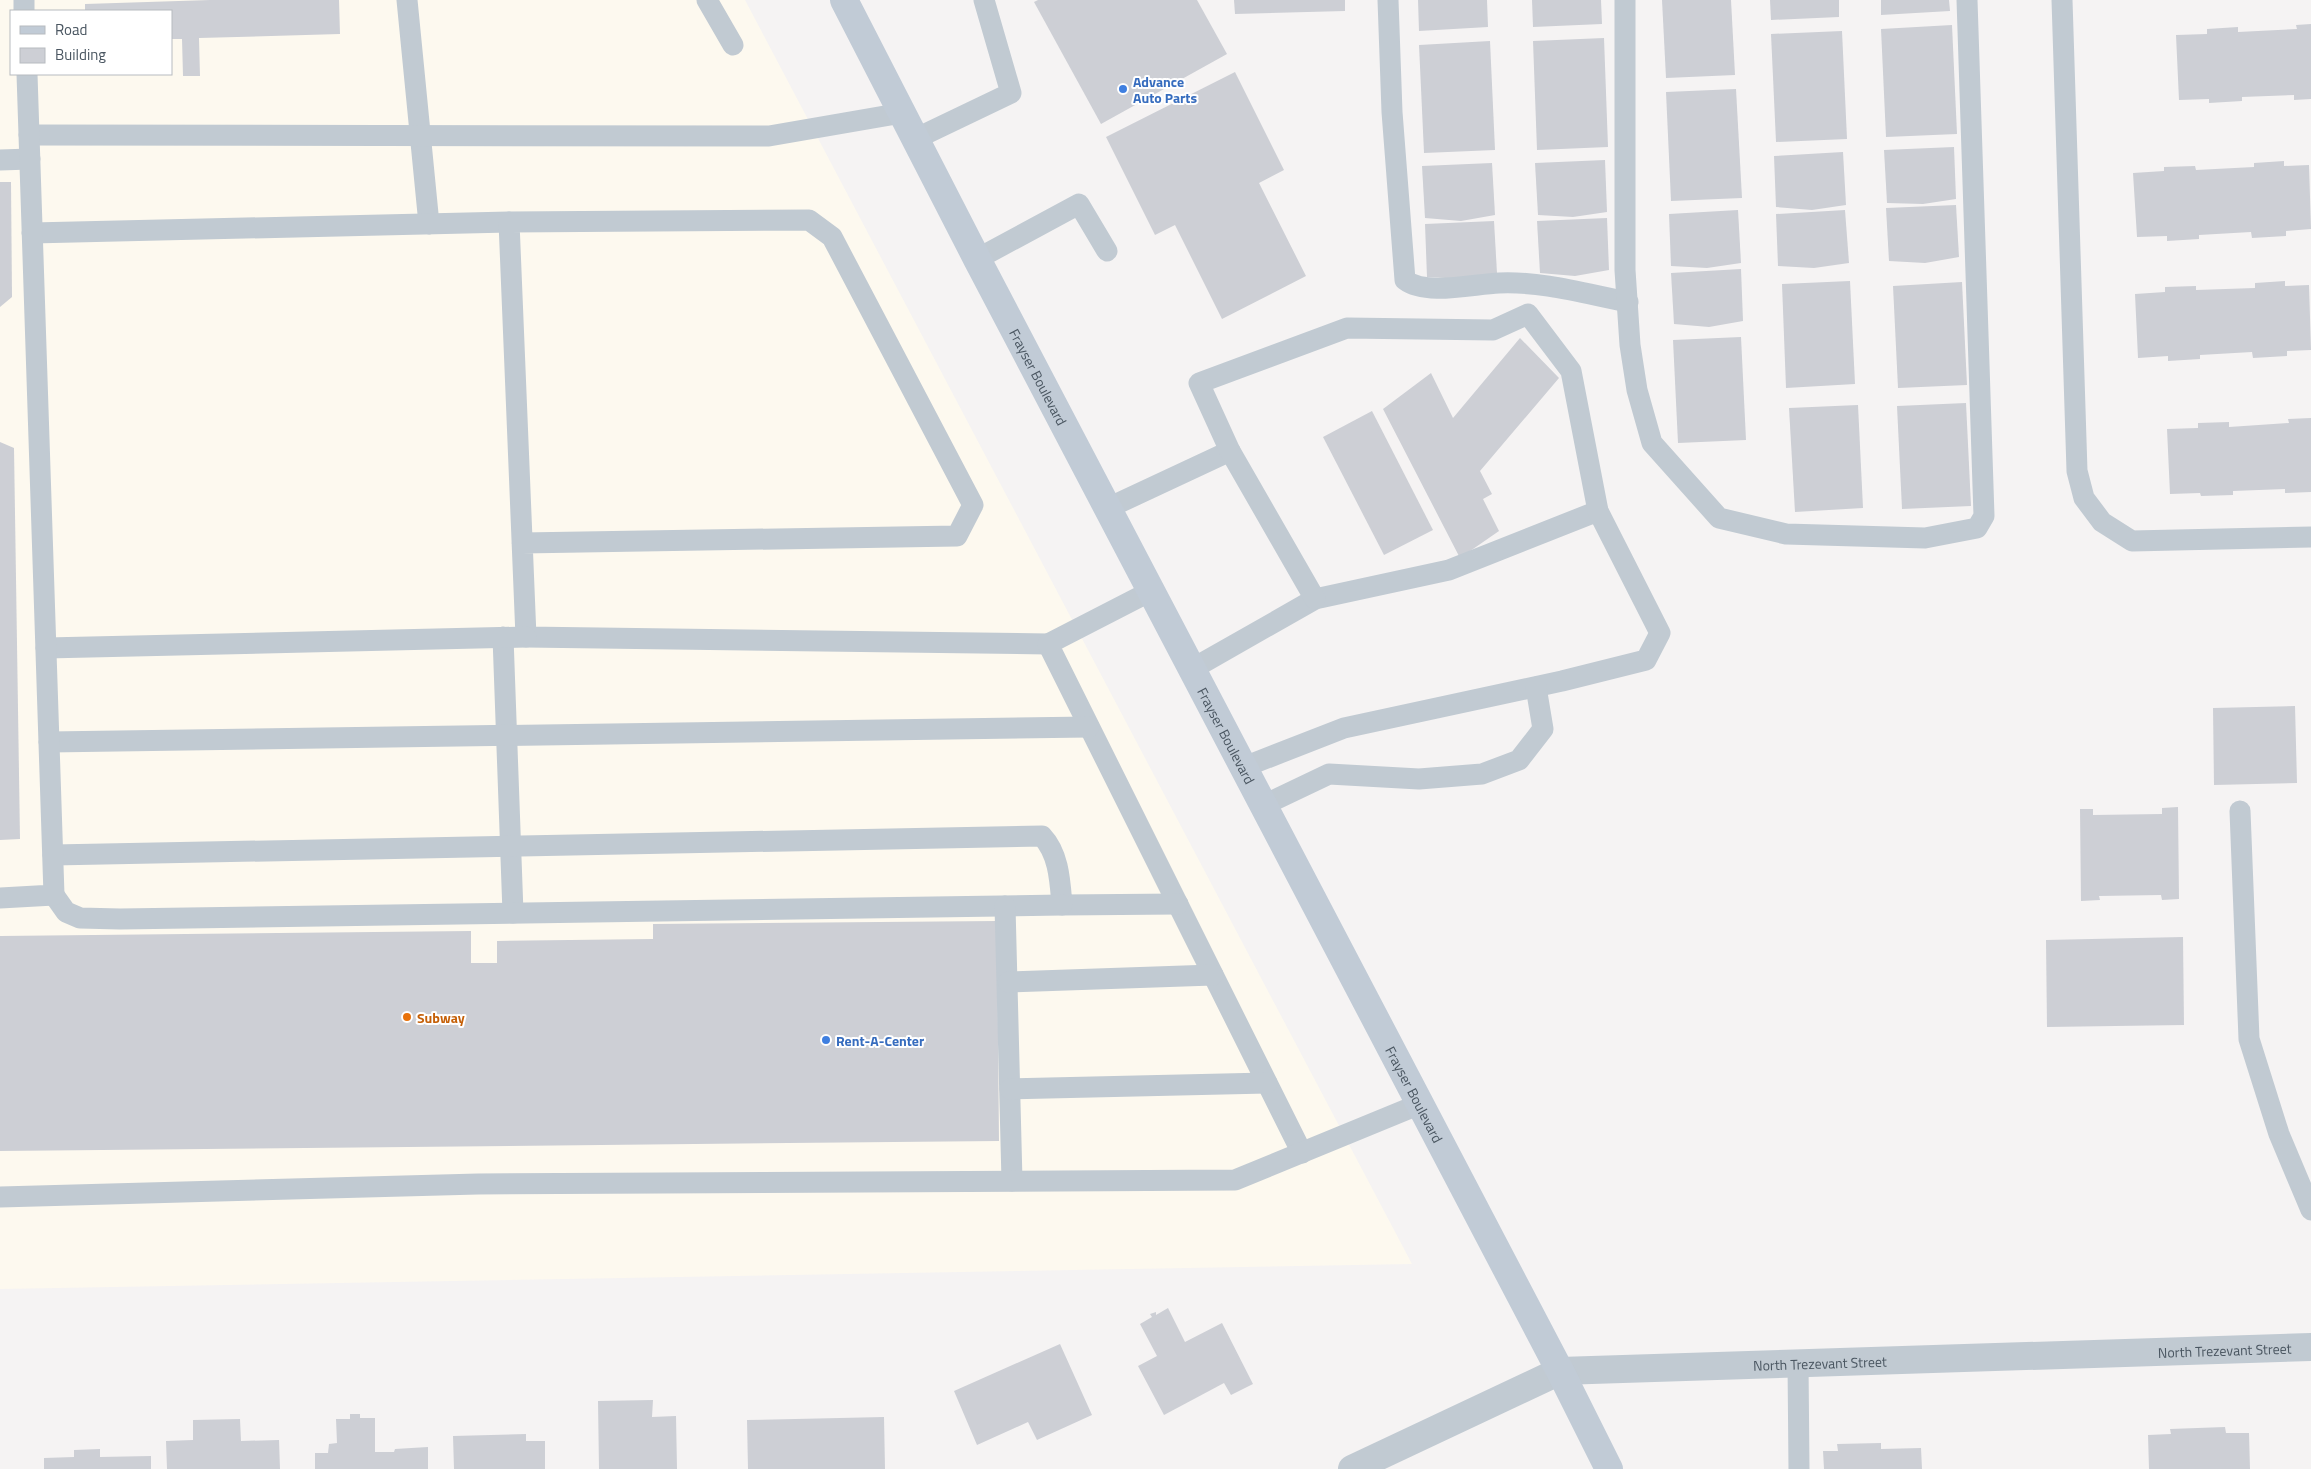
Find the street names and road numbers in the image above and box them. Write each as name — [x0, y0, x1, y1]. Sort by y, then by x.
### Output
street label: Frayser Boulevard — [1005, 325, 1073, 429]
street label: Frayser Boulevard — [1193, 683, 1261, 787]
street label: Frayser Boulevard — [1381, 1042, 1449, 1146]
street label: North Trezevant Street — [2158, 1337, 2292, 1362]
street label: North Trezevant Street — [1753, 1350, 1887, 1375]

